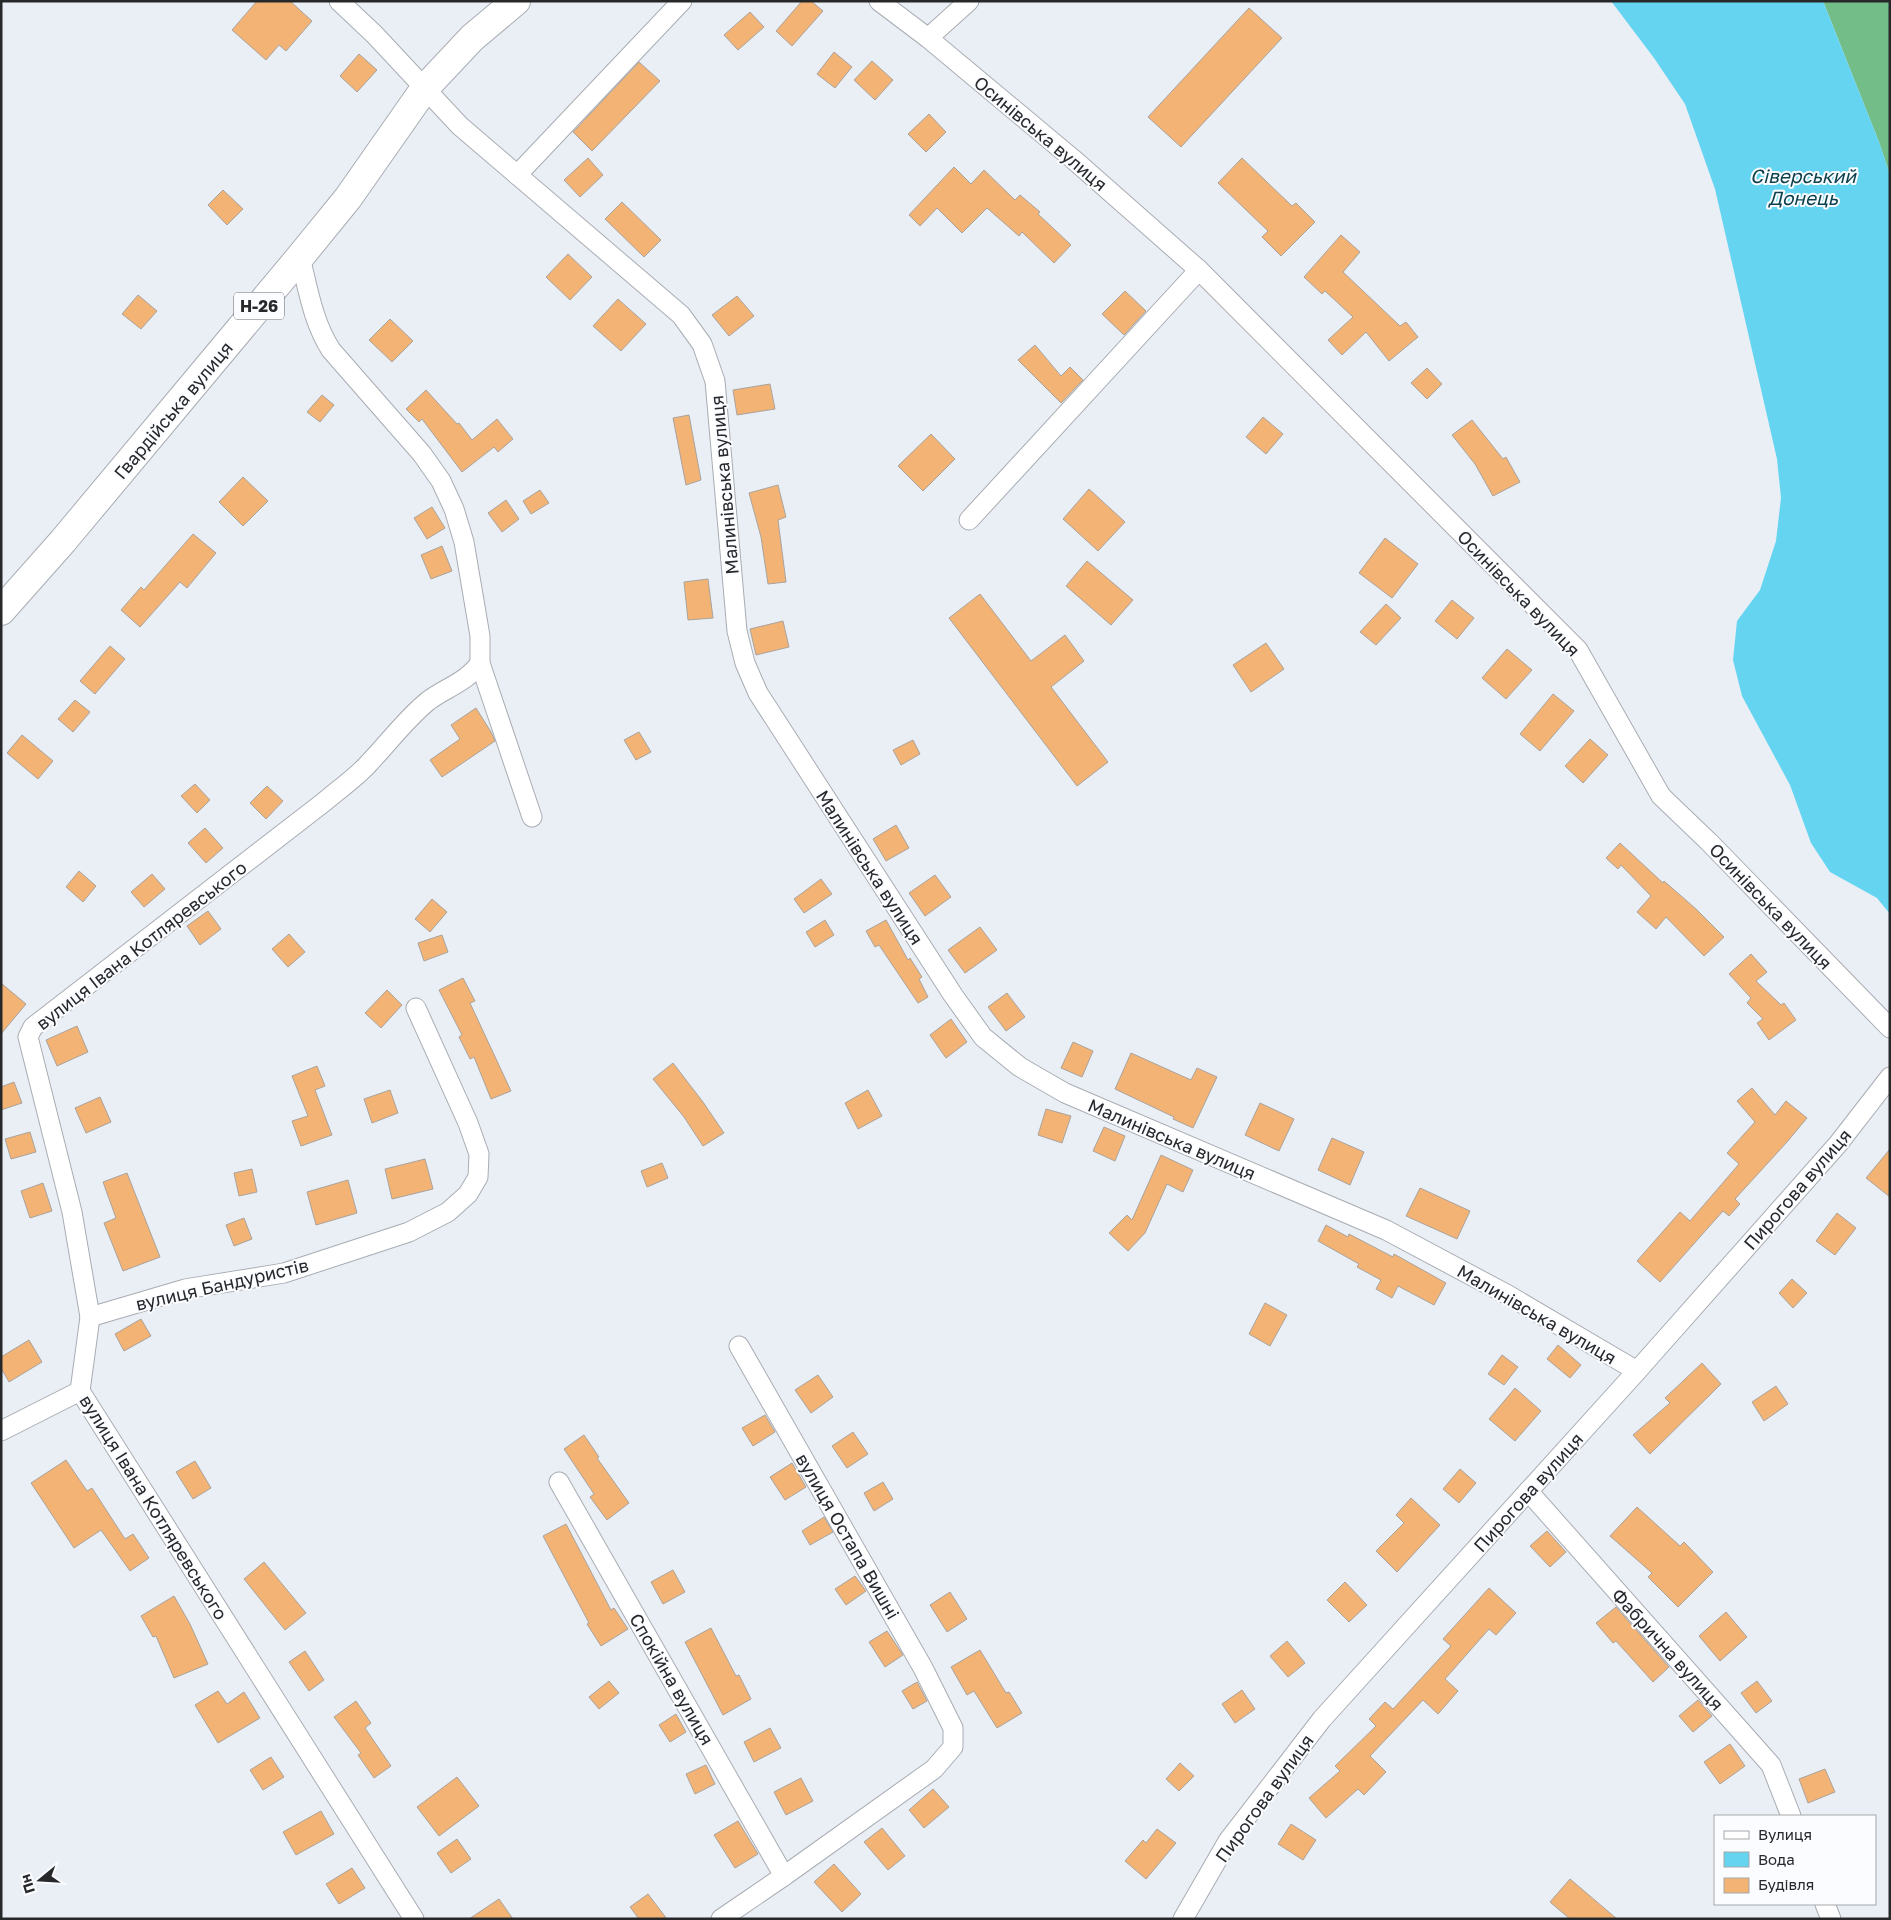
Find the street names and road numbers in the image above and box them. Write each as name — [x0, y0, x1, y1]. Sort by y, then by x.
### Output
street label: Осинівська вулиця — [970, 71, 1112, 195]
road number: Н-26 — [234, 292, 284, 320]
street label: Гвардійська вулиця — [109, 337, 237, 483]
street label: Малинівська вулиця — [705, 394, 743, 576]
street label: Осинівська вулиця — [1453, 525, 1585, 661]
street label: Малинівська вулиця — [812, 786, 928, 948]
street label: Осинівська вулиця — [1705, 838, 1837, 974]
street label: вулиця Івана Котляревського — [31, 856, 251, 1034]
street label: Малинівська вулиця — [1085, 1094, 1259, 1184]
street label: Пирогова вулиця — [1739, 1124, 1855, 1254]
street label: вулиця Бандуристів — [133, 1253, 311, 1315]
street label: Малинівська вулиця — [1454, 1260, 1620, 1368]
street label: вулиця Івана Котляревського — [75, 1390, 233, 1624]
street label: Пирогова вулиця — [1469, 1428, 1587, 1556]
street label: вулиця Остапа Вишні — [792, 1449, 904, 1623]
street label: Фабрична вулиця — [1607, 1583, 1729, 1715]
street label: Спокійна вулиця — [625, 1609, 719, 1749]
street label: Пирогова вулиця — [1210, 1730, 1318, 1866]

